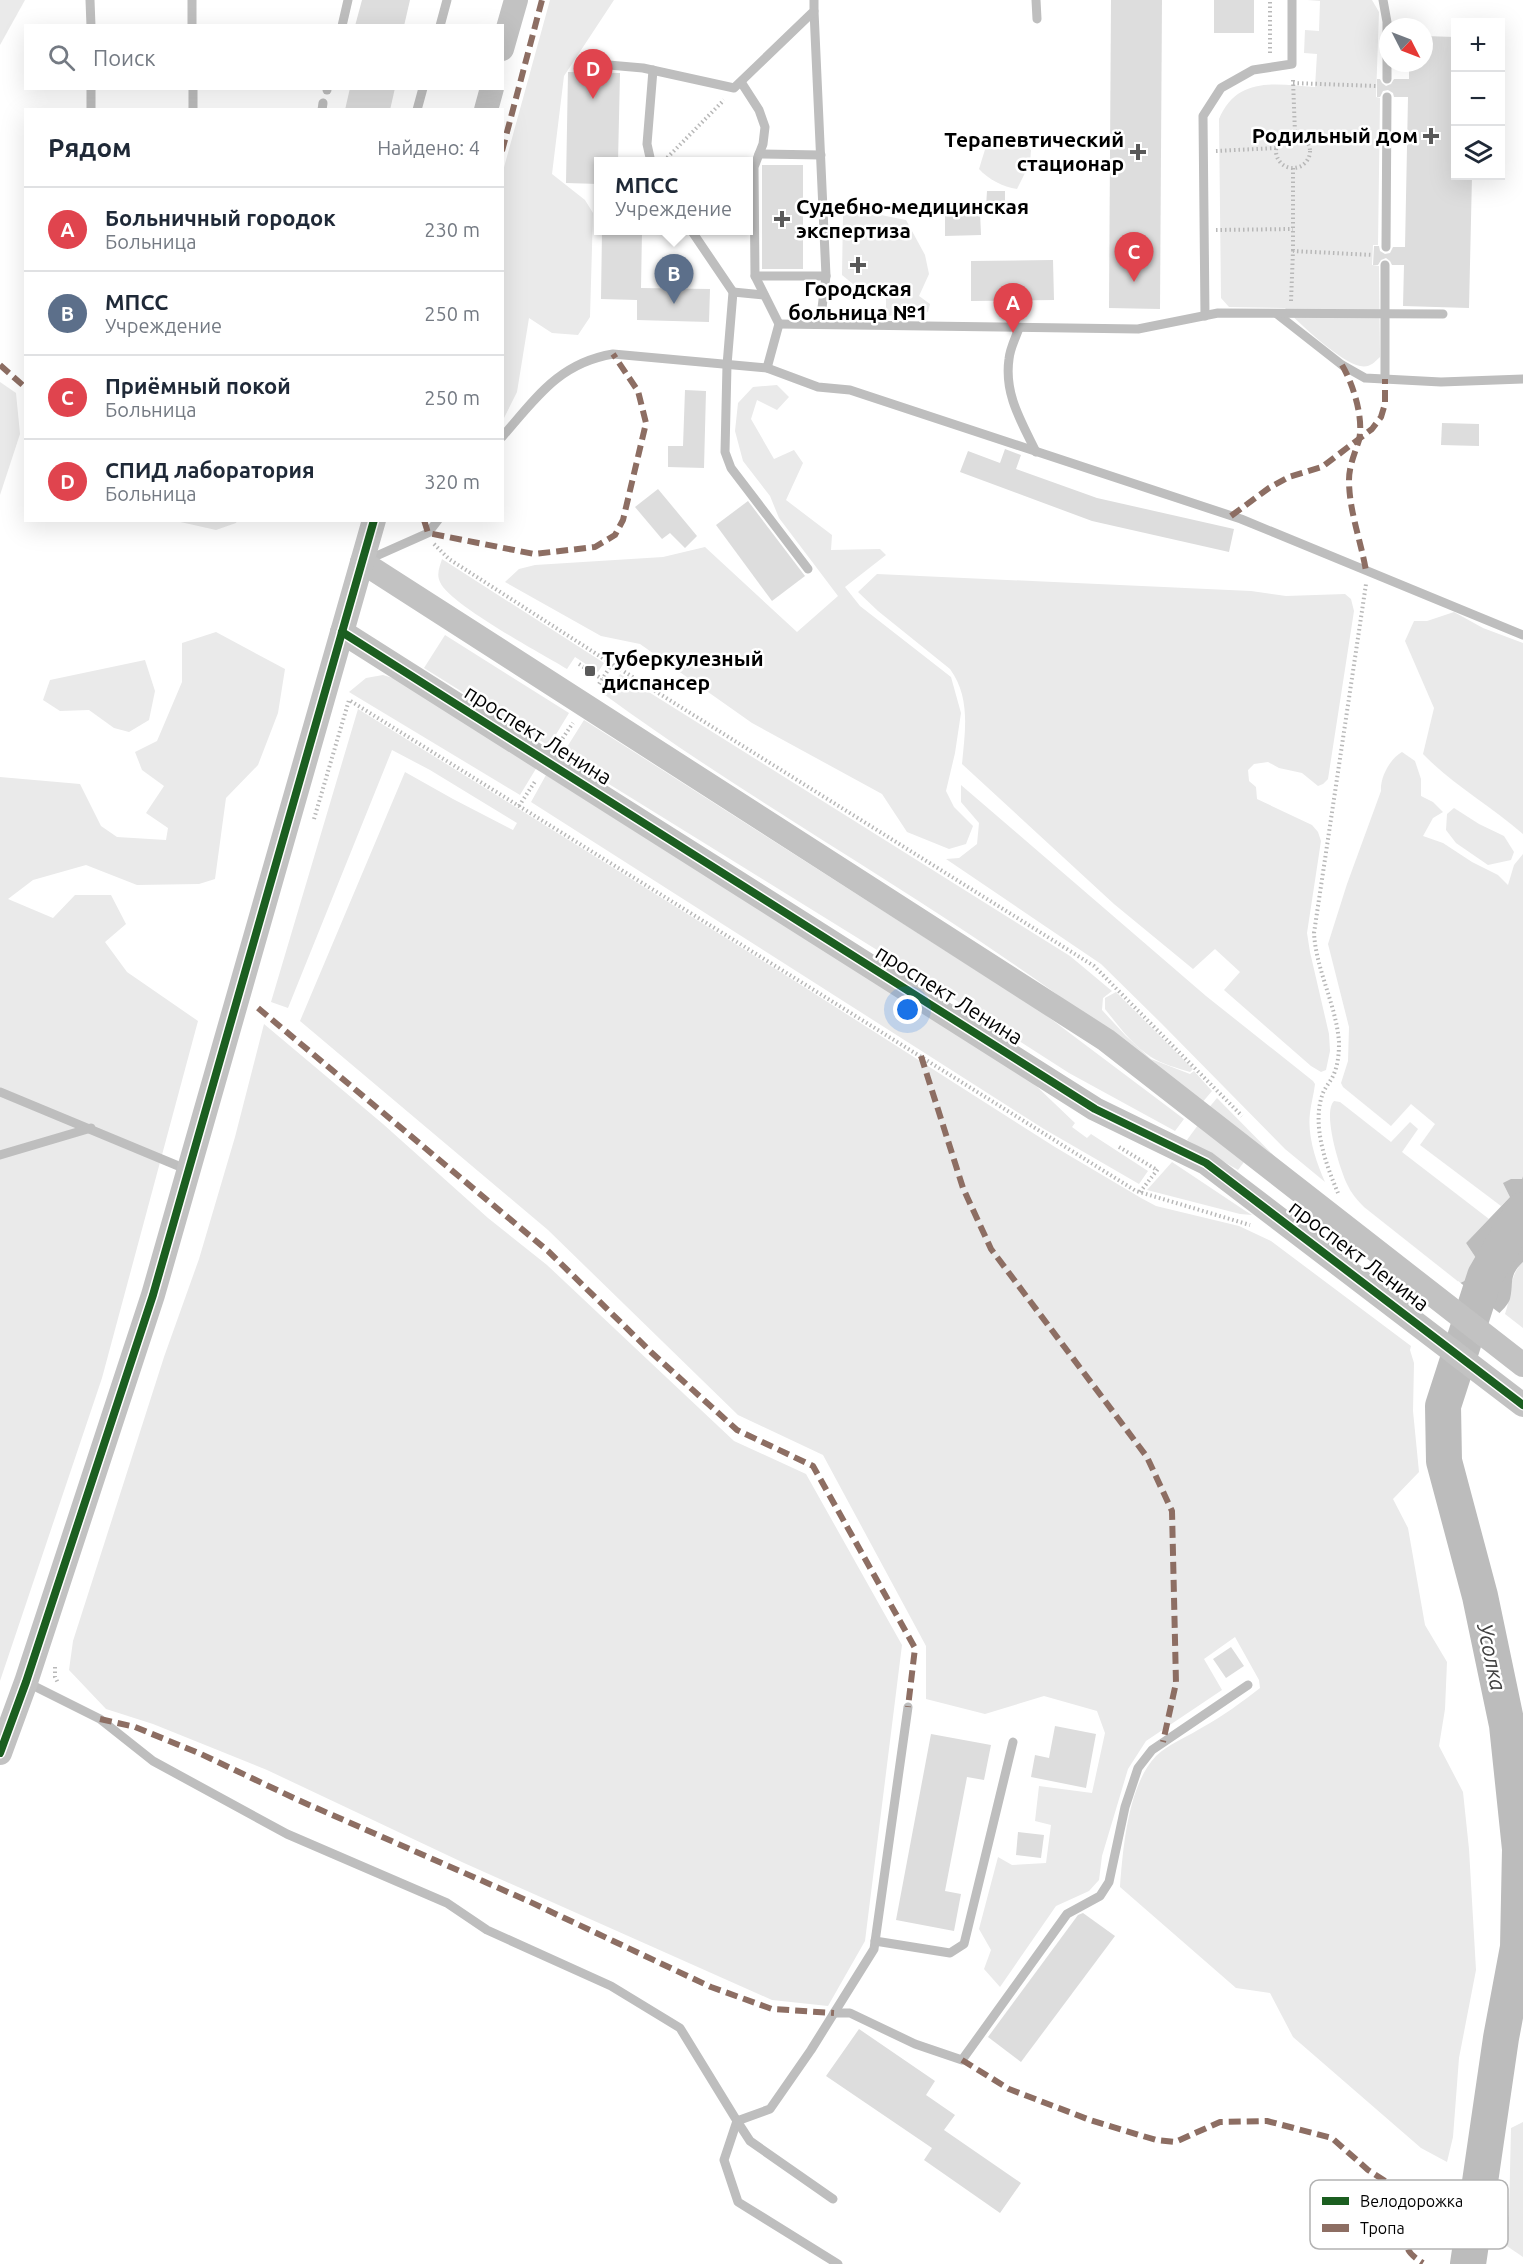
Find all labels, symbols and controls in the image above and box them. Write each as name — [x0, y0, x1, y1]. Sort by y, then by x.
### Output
north arrow — [1379, 18, 1433, 72]
map controls — [1451, 18, 1505, 180]
button: + — [1451, 18, 1505, 72]
search box — [24, 24, 504, 90]
icon: search — [45, 41, 78, 74]
text: Поиск — [93, 45, 156, 70]
pin: D — [574, 50, 612, 99]
button: − — [1451, 72, 1505, 126]
place label: Родильный дом — [1252, 123, 1418, 147]
button: layers — [1451, 126, 1505, 180]
place label: Терапевтический стационар — [944, 127, 1124, 175]
marker: Родильный дом — [1422, 127, 1440, 145]
text: Рядом — [48, 133, 132, 162]
text: Найдено: 4 — [377, 136, 480, 159]
marker: Терапевтический стационар — [1129, 143, 1147, 161]
popup — [594, 157, 753, 235]
text: МПСС — [615, 172, 678, 197]
place label: Судебно-медицинская экспертиза — [796, 194, 1029, 242]
text: Учреждение — [615, 197, 732, 220]
text: Больничный городок — [105, 205, 336, 230]
marker: Судебно-медицинская экспертиза — [773, 210, 791, 228]
text: A — [60, 218, 75, 241]
text: 230 m — [424, 218, 480, 241]
text: Больница — [105, 230, 197, 253]
pin: C — [1114, 232, 1154, 282]
pin: B — [654, 254, 694, 304]
marker: Городская больница №1 — [849, 256, 867, 274]
place label: Городская больница №1 — [788, 276, 928, 324]
pin: A — [994, 284, 1032, 333]
text: МПСС — [105, 289, 168, 314]
text: B — [61, 302, 74, 325]
text: 250 m — [424, 302, 480, 325]
text: Учреждение — [105, 314, 222, 337]
text: Приёмный покой — [105, 373, 291, 398]
text: C — [61, 386, 74, 409]
text: 250 m — [424, 386, 480, 409]
text: Больница — [105, 398, 197, 421]
text: СПИД лаборатория — [105, 457, 315, 482]
text: D — [60, 470, 75, 493]
text: 320 m — [424, 470, 480, 493]
text: Больница — [105, 482, 197, 505]
place label: Туберкулезный диспансер — [602, 646, 764, 694]
marker: Туберкулезный диспансер — [583, 664, 597, 678]
street label: проспект Ленина — [461, 679, 617, 789]
street label: проспект Ленина — [872, 939, 1028, 1049]
your location — [893, 995, 922, 1024]
street label: проспект Ленина — [1285, 1195, 1434, 1316]
water label: Усолка — [1473, 1620, 1512, 1693]
legend — [1310, 2180, 1508, 2249]
text: Велодорожка — [1360, 2192, 1463, 2210]
text: Тропа — [1360, 2219, 1405, 2237]

